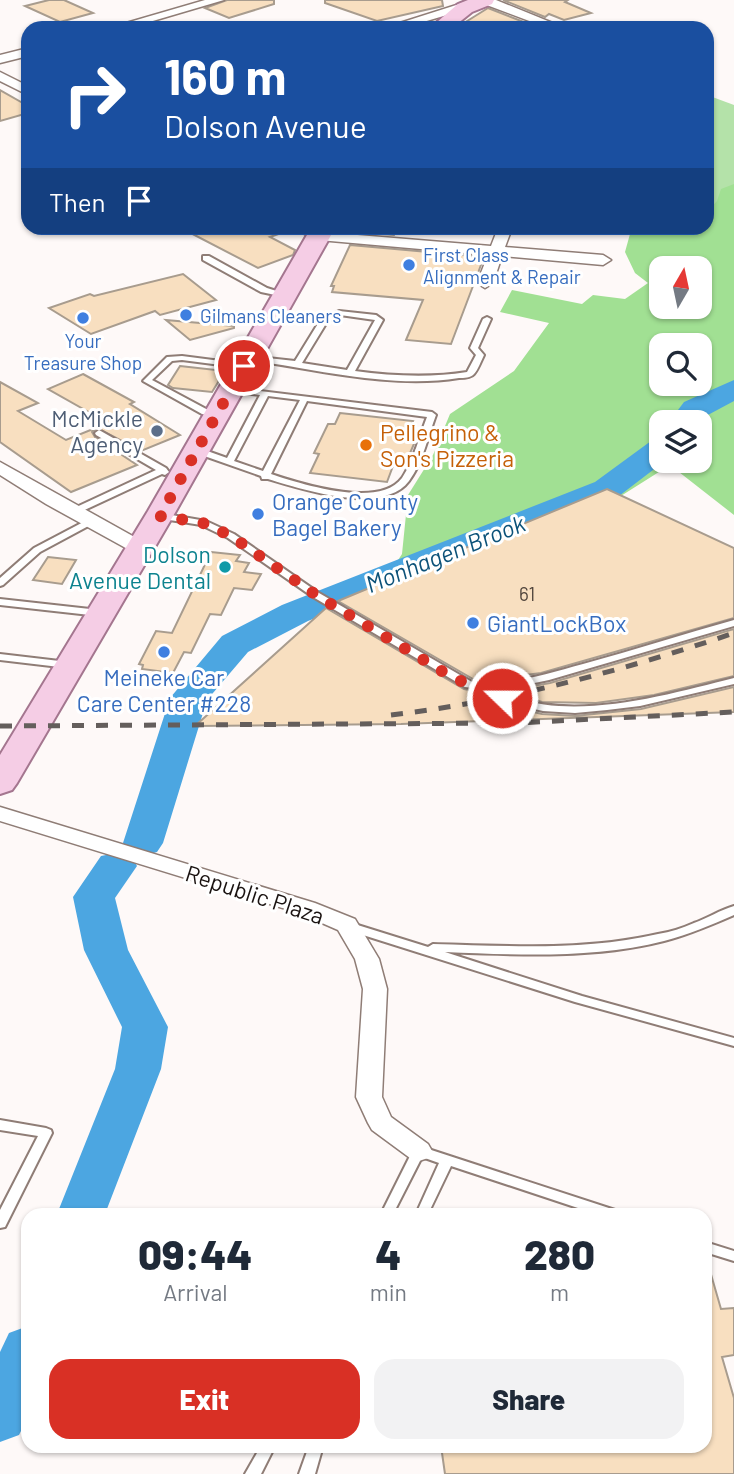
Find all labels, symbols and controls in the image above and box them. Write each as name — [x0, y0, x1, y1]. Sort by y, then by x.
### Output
text: 160 m — [164, 46, 286, 105]
icon: right — [49, 49, 140, 140]
text: Dolson Avenue — [164, 106, 367, 144]
icon: arrive — [120, 182, 158, 220]
text: Then — [49, 186, 106, 217]
place label: First Class Alignment & Repair — [423, 243, 581, 288]
north arrow — [649, 256, 712, 318]
map controls — [649, 256, 712, 473]
marker: First Class Alignment & Repair — [401, 257, 417, 273]
place label: Gilmans Cleaners — [200, 304, 341, 327]
marker: Gilmans Cleaners — [178, 307, 194, 323]
marker: Your Treasure Shop — [75, 310, 91, 326]
place label: Your Treasure Shop — [24, 329, 142, 374]
button: search — [649, 333, 712, 396]
pin — [214, 336, 274, 396]
icon: arrive — [225, 347, 263, 385]
place label: McMickle Agency — [51, 404, 143, 458]
button: layers — [649, 410, 712, 473]
place label: Pellegrino & Son's Pizzeria — [380, 418, 514, 472]
marker: McMickle Agency — [149, 423, 165, 439]
marker: Pellegrino & Son's Pizzeria — [358, 437, 374, 453]
place label: Orange County Bagel Bakery — [272, 487, 419, 541]
marker: Orange County Bagel Bakery — [250, 506, 266, 522]
water label: Monhagen Brook — [361, 508, 529, 598]
place label: Dolson Avenue Dental — [69, 540, 211, 594]
marker: Dolson Avenue Dental — [217, 559, 233, 575]
house number: 61 — [519, 582, 535, 605]
place label: GiantLockBox — [487, 609, 626, 637]
marker: GiantLockBox — [465, 615, 481, 631]
marker: Meineke Car Care Center #228 — [156, 644, 172, 660]
position arrow — [465, 661, 539, 735]
place label: Meineke Car Care Center #228 — [77, 663, 251, 717]
street label: Republic Plaza — [182, 858, 328, 930]
text: 09:44 — [138, 1228, 253, 1278]
text: 4 — [375, 1228, 401, 1278]
text: 280 — [524, 1228, 595, 1278]
text: Arrival — [163, 1278, 227, 1306]
text: min — [370, 1278, 407, 1306]
text: m — [550, 1278, 569, 1306]
button: Exit — [49, 1359, 360, 1439]
button: Share — [374, 1359, 684, 1439]

